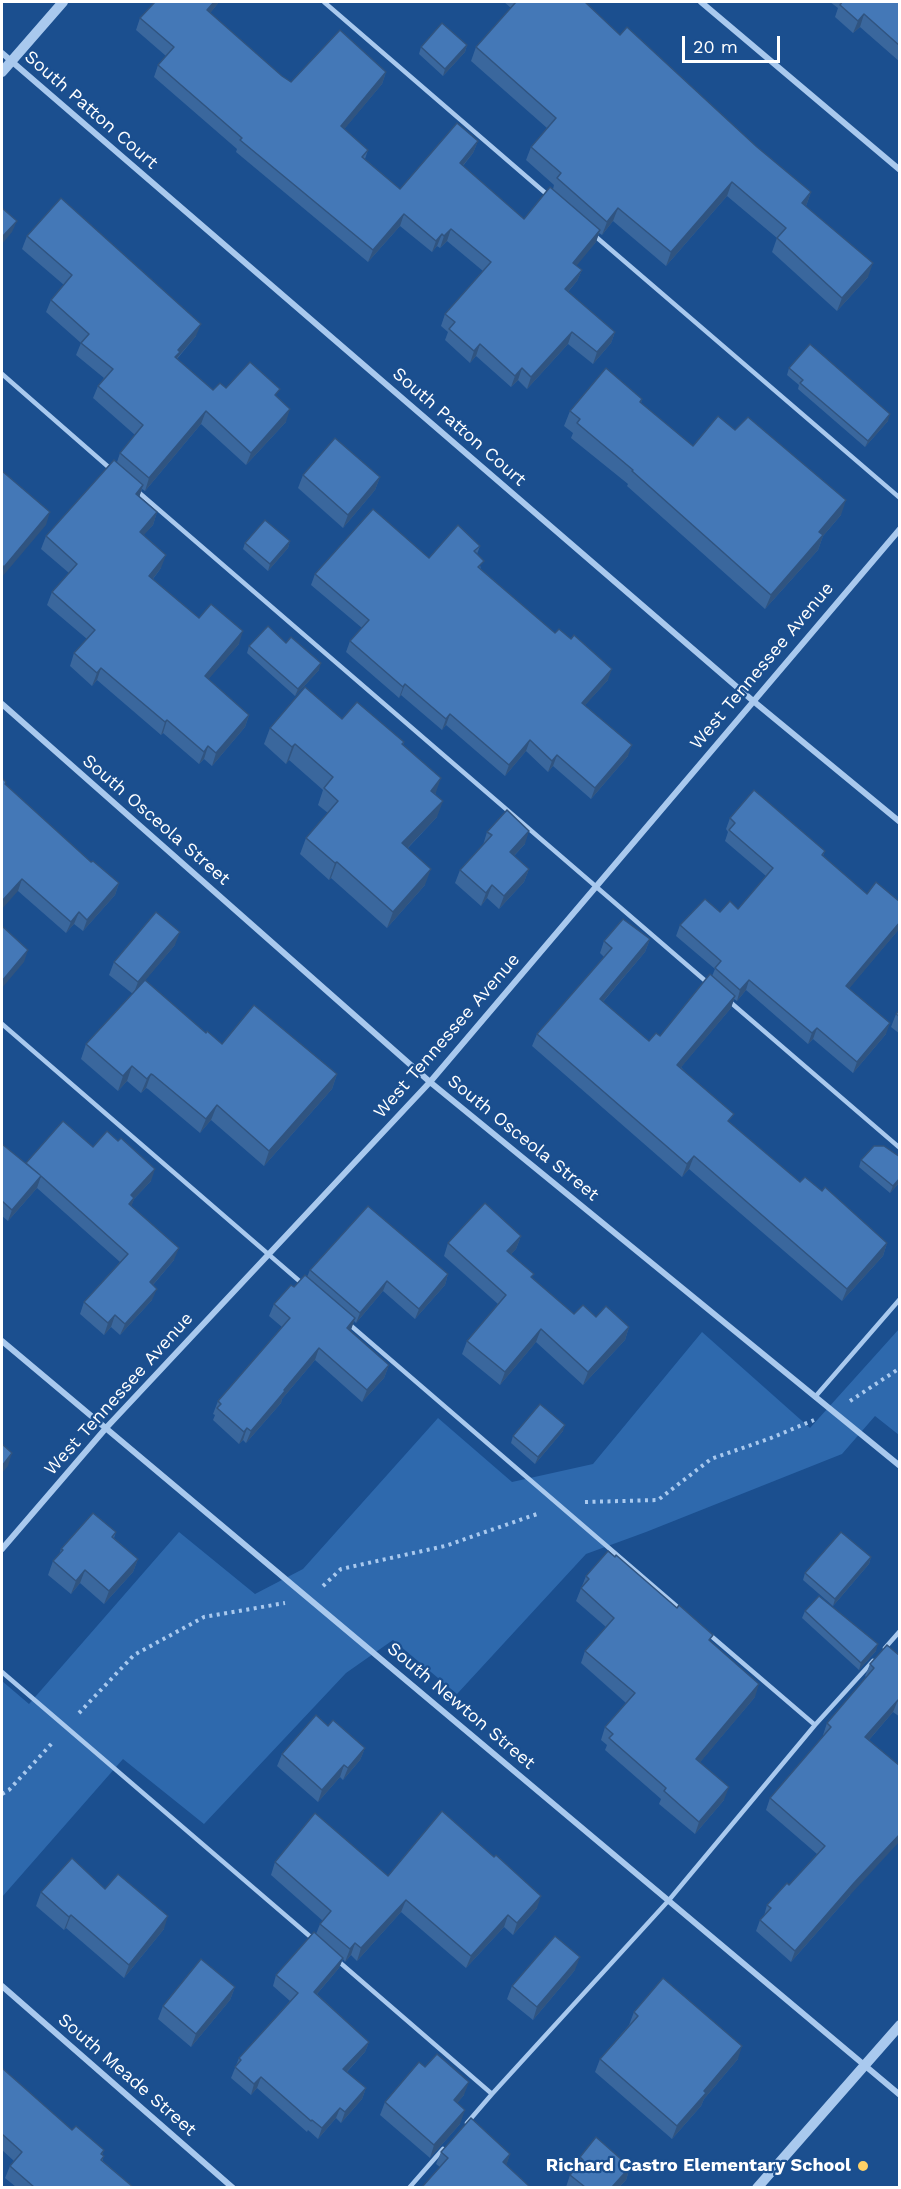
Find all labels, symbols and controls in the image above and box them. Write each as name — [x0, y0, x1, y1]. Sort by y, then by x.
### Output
scale bar — [685, 24, 782, 62]
text: 20 m — [693, 36, 738, 57]
street label: South Patton Court — [20, 46, 162, 174]
street label: South Patton Court — [388, 363, 530, 491]
street label: West Tennessee Avenue — [686, 578, 838, 754]
street label: South Osceola Street — [78, 750, 234, 890]
street label: West Tennessee Avenue — [369, 949, 525, 1123]
street label: South Osceola Street — [443, 1070, 603, 1206]
street label: West Tennessee Avenue — [40, 1308, 198, 1480]
street label: South Newton Street — [383, 1638, 539, 1774]
street label: South Meade Street — [53, 2009, 201, 2141]
place label: Richard Castro Elementary School — [546, 2155, 851, 2177]
marker: Richard Castro Elementary School — [856, 2159, 870, 2173]

